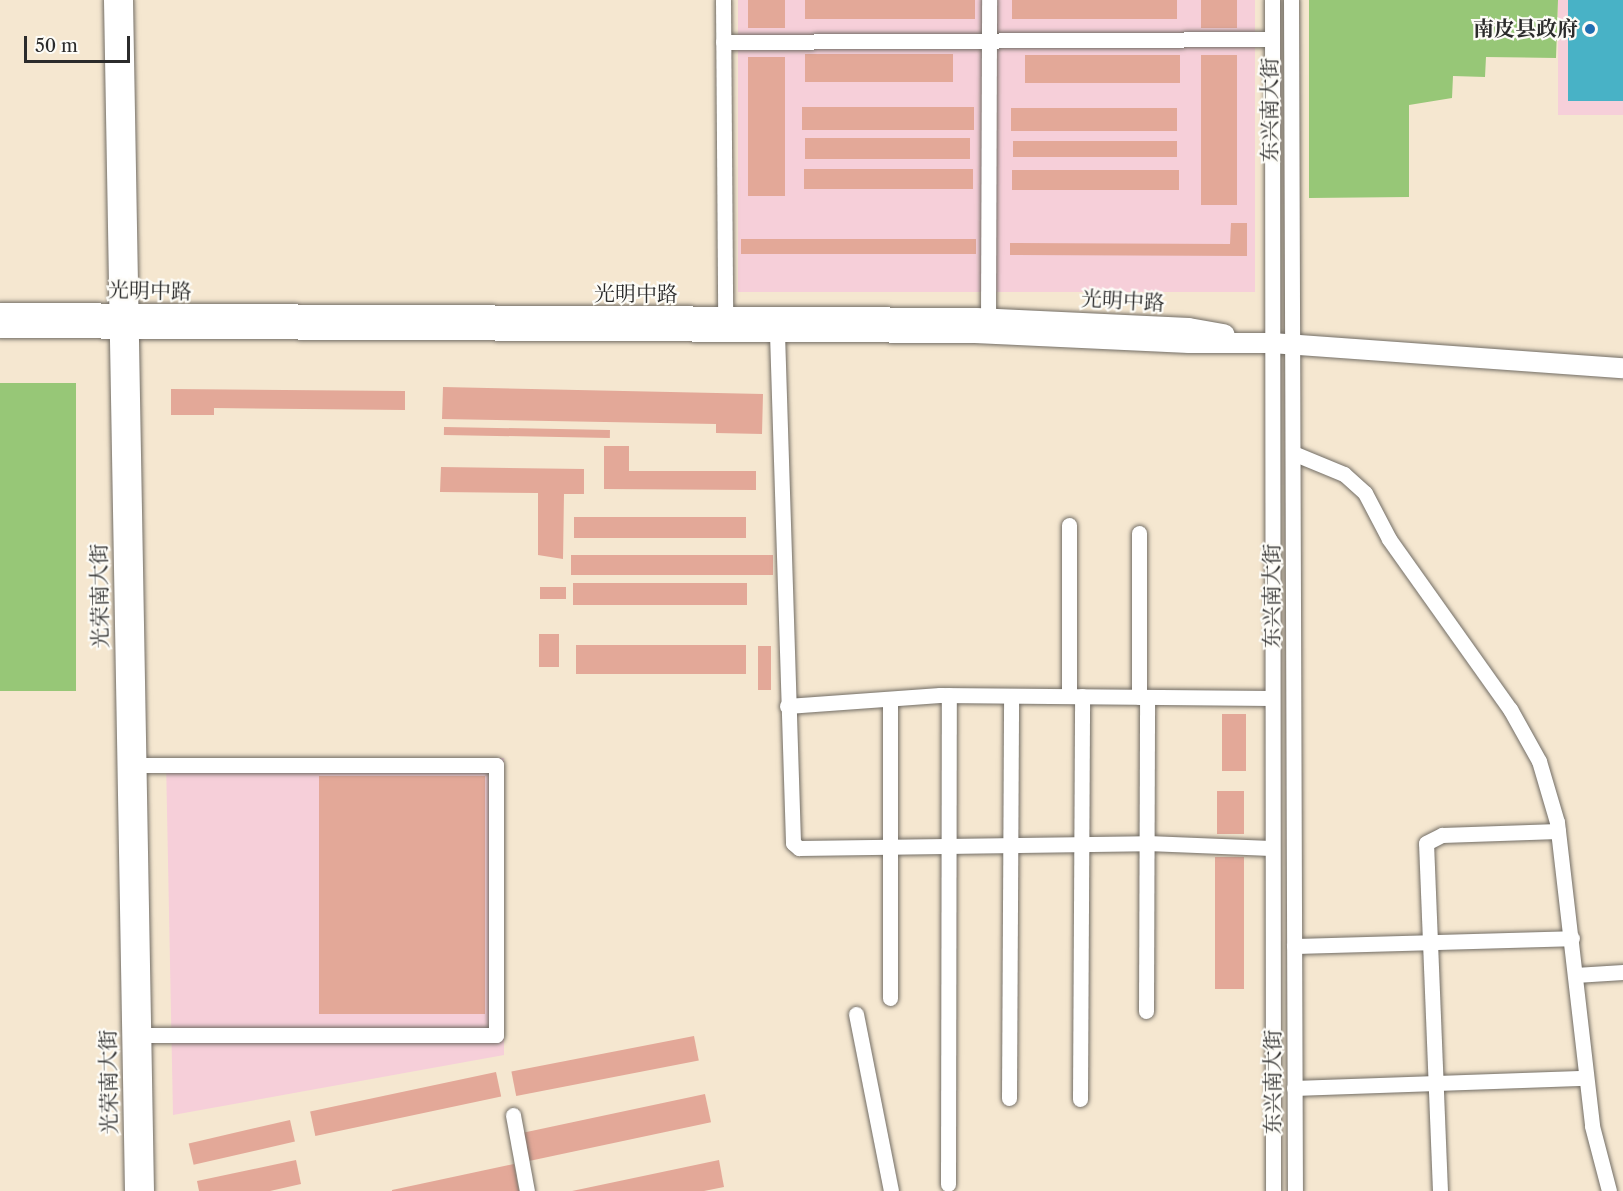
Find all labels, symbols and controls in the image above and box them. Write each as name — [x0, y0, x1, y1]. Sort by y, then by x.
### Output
place label: 南皮县政府 — [1473, 16, 1578, 42]
marker: 南皮县政府 — [1583, 22, 1597, 36]
scale bar — [27, 24, 134, 62]
text: 50 m — [35, 35, 78, 57]
street label: 东兴南大街 — [1257, 58, 1283, 162]
street label: 光明中路 — [108, 278, 192, 304]
street label: 光明中路 — [594, 281, 678, 307]
street label: 光明中路 — [1080, 286, 1166, 316]
street label: 光荣南大街 — [86, 543, 114, 649]
street label: 东兴南大街 — [1259, 544, 1285, 648]
street label: 光荣南大街 — [95, 1029, 123, 1135]
street label: 东兴南大街 — [1260, 1030, 1286, 1134]

